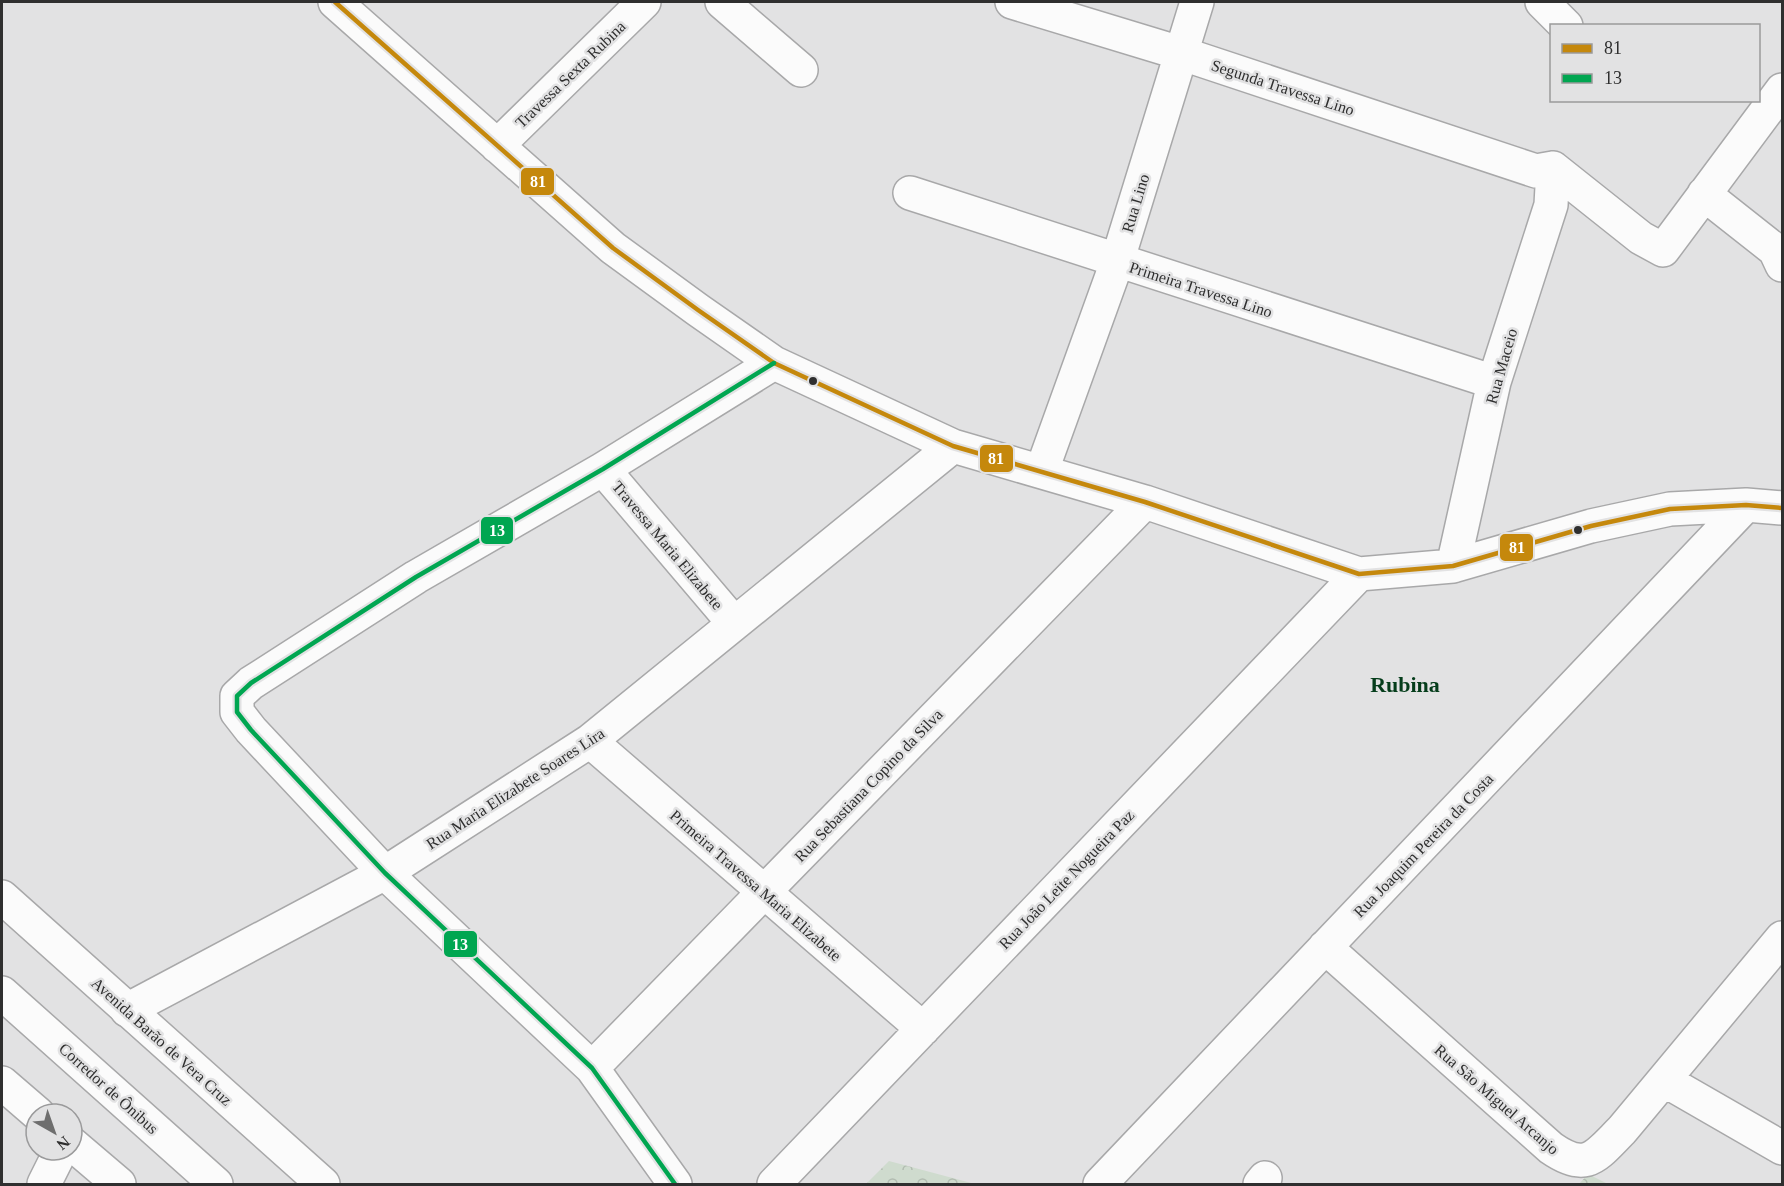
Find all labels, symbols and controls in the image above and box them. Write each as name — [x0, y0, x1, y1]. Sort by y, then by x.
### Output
street label: Travessa Sexta Rubina — [512, 18, 629, 131]
legend — [1550, 24, 1760, 102]
text: 81 — [1604, 38, 1622, 58]
street label: Segunda Travessa Lino — [1209, 56, 1356, 120]
text: 13 — [1604, 68, 1622, 88]
line badge: 81 — [520, 167, 555, 196]
street label: Rua Lino — [1119, 172, 1152, 234]
text: 81 — [530, 173, 546, 190]
street label: Primeira Travessa Lino — [1127, 258, 1274, 321]
street label: Rua Maceio — [1483, 326, 1520, 406]
unlabelled marker — [807, 375, 819, 387]
line badge: 81 — [979, 444, 1014, 473]
text: 81 — [988, 450, 1004, 467]
street label: Travessa Maria Elizabete — [609, 478, 726, 613]
line badge: 13 — [480, 516, 514, 545]
text: 13 — [489, 522, 505, 539]
unlabelled marker — [1572, 524, 1584, 536]
line badge: 81 — [1499, 533, 1534, 562]
text: 81 — [1509, 539, 1525, 556]
district label: Rubina — [1370, 672, 1440, 697]
street label: Rua Sebastiana Copino da Silva — [791, 706, 947, 866]
street label: Rua Maria Elizabete Soares Lira — [423, 724, 607, 852]
street label: Rua Joaquim Pereira da Costa — [1350, 770, 1497, 921]
street label: Rua João Leite Nogueira Paz — [995, 806, 1138, 953]
street label: Primeira Travessa Maria Elizabete — [667, 807, 845, 964]
line badge: 13 — [443, 930, 478, 958]
text: 13 — [452, 936, 468, 953]
street label: Avenida Barão de Vera Cruz — [88, 974, 235, 1109]
street label: Corredor de Ônibus — [56, 1039, 162, 1137]
street label: Rua São Miguel Arcanjo — [1431, 1041, 1562, 1159]
north arrow — [24, 1102, 84, 1162]
text: N — [53, 1133, 73, 1154]

